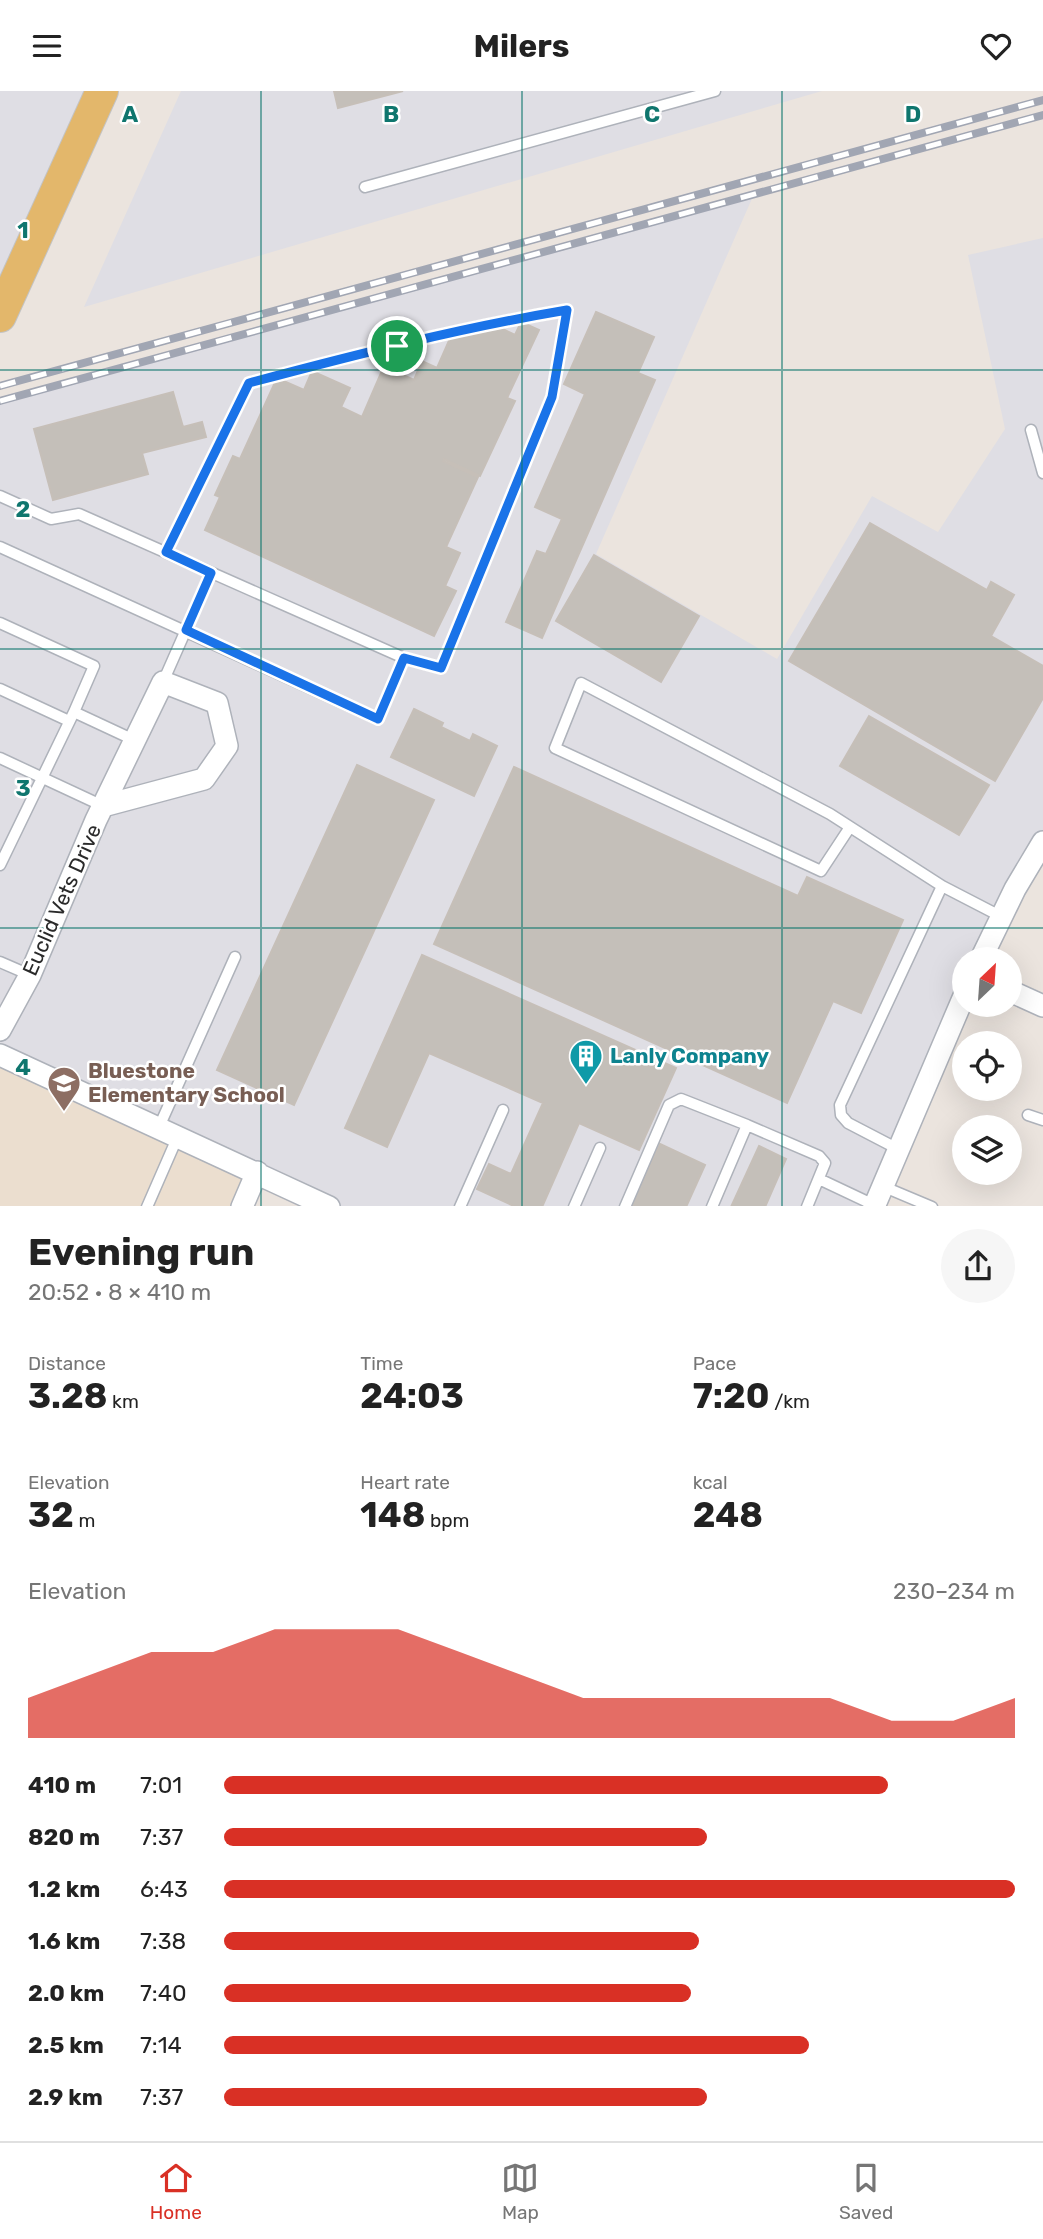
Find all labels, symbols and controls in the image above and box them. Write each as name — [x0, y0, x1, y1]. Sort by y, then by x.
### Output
icon: menu — [28, 27, 66, 65]
text: Milers — [473, 27, 570, 65]
icon: heart — [977, 27, 1015, 65]
text: A — [122, 100, 139, 128]
text: B — [383, 100, 399, 128]
text: C — [644, 100, 660, 128]
text: D — [905, 100, 921, 128]
text: 1 — [17, 216, 29, 244]
pin — [367, 316, 427, 376]
icon: arrive — [378, 327, 416, 365]
text: 2 — [16, 495, 30, 523]
text: 3 — [15, 774, 31, 802]
street label: Euclid Vets Drive — [17, 820, 106, 979]
north arrow — [952, 947, 1022, 1017]
map controls — [952, 947, 1022, 1185]
button: locate — [952, 1031, 1022, 1101]
building icon: Lanly Company — [567, 1037, 605, 1086]
place label: Lanly Company — [610, 1043, 769, 1068]
text: 4 — [15, 1053, 31, 1081]
place label: Bluestone Elementary School — [88, 1058, 285, 1107]
school or university icon: Bluestone Elementary School — [45, 1064, 83, 1113]
button: layers — [952, 1115, 1022, 1185]
text: Evening run — [28, 1229, 254, 1275]
button: share — [941, 1229, 1015, 1303]
text: 20:52 · 8 × 410 m — [28, 1278, 211, 1306]
text: Distance — [28, 1352, 106, 1375]
text: Time — [360, 1352, 403, 1375]
text: Pace — [693, 1352, 736, 1375]
text: 3.28 — [28, 1375, 107, 1417]
text: 24:03 — [360, 1375, 464, 1417]
text: 7:20 — [693, 1375, 769, 1417]
text: km — [107, 1390, 139, 1413]
text: /km — [769, 1390, 810, 1413]
text: Elevation — [28, 1471, 109, 1494]
text: Heart rate — [360, 1471, 450, 1494]
text: kcal — [693, 1471, 728, 1494]
text: 32 — [28, 1494, 74, 1536]
text: 148 — [360, 1494, 425, 1536]
text: 248 — [693, 1494, 763, 1536]
text: m — [74, 1509, 95, 1532]
text: bpm — [425, 1509, 470, 1532]
text: Elevation — [28, 1577, 127, 1605]
text: 230–234 m — [893, 1577, 1015, 1605]
text: 410 m — [28, 1771, 96, 1799]
text: 7:01 — [140, 1771, 182, 1799]
text: 820 m — [28, 1823, 100, 1851]
text: 7:37 — [140, 1823, 183, 1851]
text: 1.2 km — [28, 1875, 100, 1903]
text: 6:43 — [140, 1875, 188, 1903]
text: 1.6 km — [28, 1927, 100, 1955]
text: 7:38 — [140, 1927, 186, 1955]
text: 2.0 km — [28, 1979, 104, 2007]
text: 7:40 — [140, 1979, 187, 2007]
text: 2.5 km — [28, 2031, 104, 2059]
text: 7:14 — [140, 2031, 182, 2059]
text: 2.9 km — [28, 2083, 103, 2111]
text: 7:37 — [140, 2083, 183, 2111]
tab: Home — [150, 2159, 202, 2224]
tab: Map — [501, 2159, 539, 2224]
tab: Saved — [839, 2159, 893, 2224]

